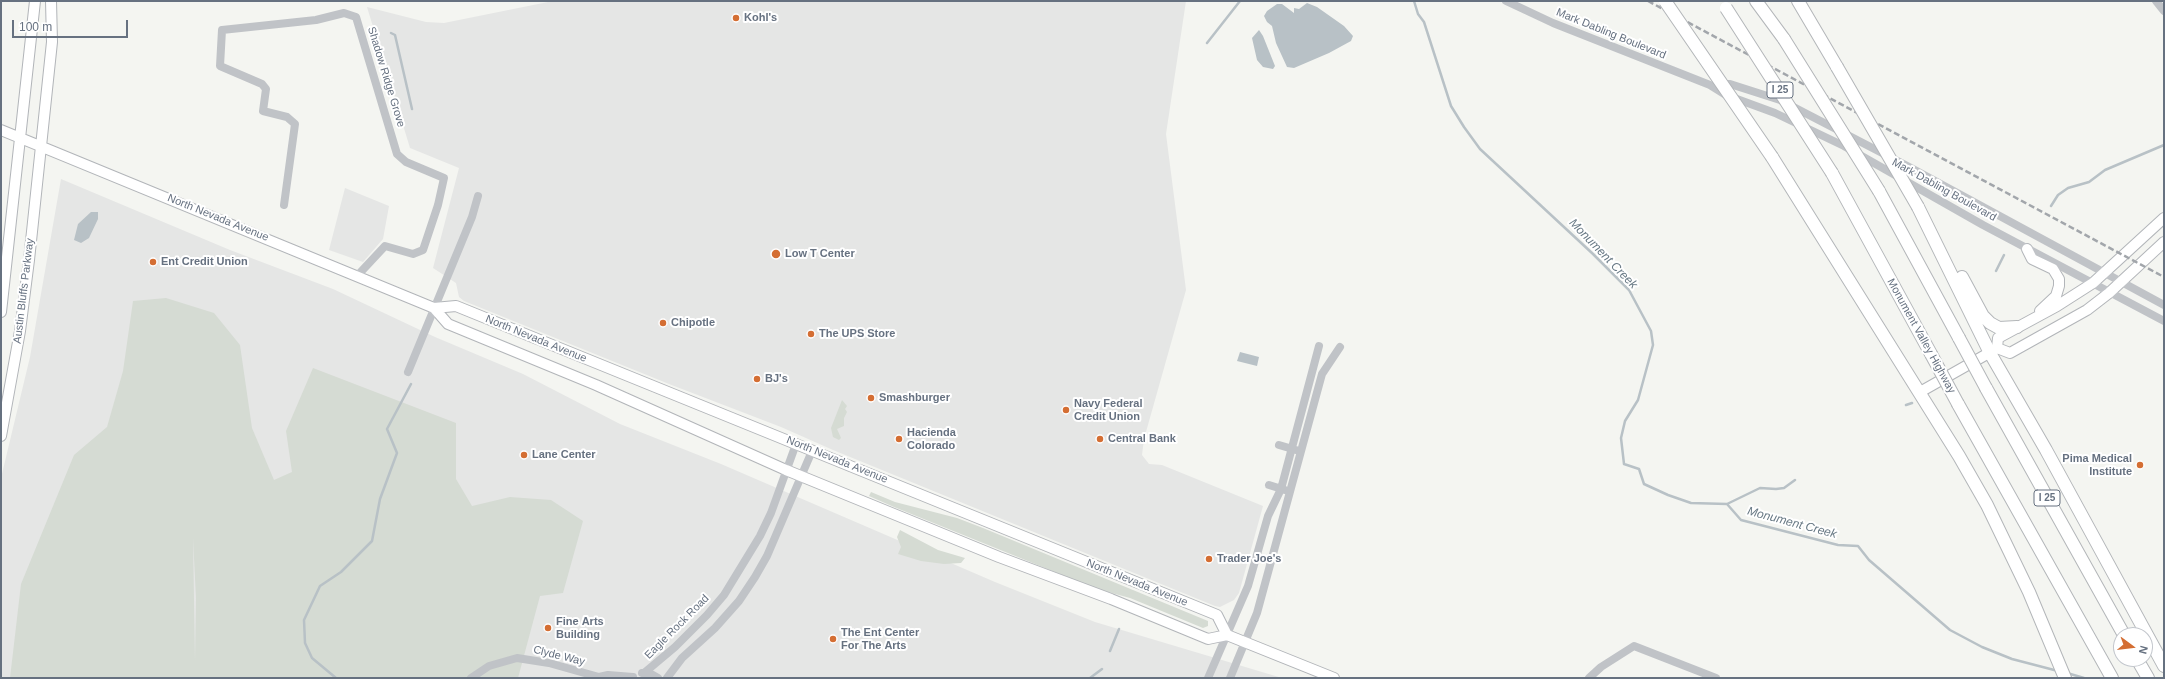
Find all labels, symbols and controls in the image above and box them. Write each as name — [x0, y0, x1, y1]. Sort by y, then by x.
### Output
street label: Mark Dabling Boulevard — [1554, 6, 1668, 62]
place label: Kohl's — [744, 11, 777, 25]
scale bar — [14, 12, 130, 38]
marker: Kohl's — [731, 13, 741, 23]
text: 100 m — [19, 20, 52, 34]
street label: Shadow Ridge Grove — [364, 25, 408, 129]
road number: I 25 — [1767, 82, 1793, 98]
street label: Mark Dabling Boulevard — [1889, 156, 1999, 224]
street label: North Nevada Avenue — [165, 192, 271, 244]
water label: Monument Creek — [1566, 216, 1640, 292]
street label: Austin Bluffs Parkway — [11, 238, 37, 344]
place label: Low T Center — [785, 247, 855, 261]
marker: Low T Center — [770, 248, 782, 260]
place label: Ent Credit Union — [161, 255, 248, 269]
marker: Ent Credit Union — [148, 257, 158, 267]
street label: Monument Valley Highway — [1884, 276, 1958, 396]
street label: North Nevada Avenue — [483, 313, 589, 365]
place label: Chipotle — [671, 316, 715, 330]
marker: Chipotle — [658, 318, 668, 328]
place label: The UPS Store — [819, 327, 895, 341]
marker: The UPS Store — [806, 329, 816, 339]
place label: BJ's — [765, 372, 788, 386]
marker: BJ's — [752, 374, 762, 384]
place label: Smashburger — [879, 391, 950, 405]
marker: Smashburger — [866, 393, 876, 403]
place label: Navy Federal Credit Union — [1074, 397, 1142, 423]
marker: Navy Federal Credit Union — [1061, 405, 1071, 415]
place label: Hacienda Colorado — [907, 426, 956, 452]
place label: Central Bank — [1108, 432, 1176, 446]
street label: North Nevada Avenue — [784, 434, 890, 486]
marker: Hacienda Colorado — [894, 434, 904, 444]
marker: Central Bank — [1095, 434, 1105, 444]
place label: Lane Center — [532, 448, 596, 462]
marker: Lane Center — [519, 450, 529, 460]
place label: Pima Medical Institute — [2062, 452, 2132, 478]
marker: Pima Medical Institute — [2135, 460, 2145, 470]
road number: I 25 — [2034, 490, 2060, 506]
water label: Monument Creek — [1746, 504, 1838, 542]
place label: Trader Joe's — [1217, 552, 1281, 566]
marker: Trader Joe's — [1204, 554, 1214, 564]
street label: North Nevada Avenue — [1084, 557, 1190, 609]
street label: Eagle Rock Road — [642, 592, 712, 662]
place label: Fine Arts Building — [556, 615, 604, 641]
marker: Fine Arts Building — [543, 623, 553, 633]
place label: The Ent Center For The Arts — [841, 626, 919, 652]
north arrow — [2113, 627, 2153, 667]
marker: The Ent Center For The Arts — [828, 634, 838, 644]
street label: Clyde Way — [532, 643, 586, 669]
text: N — [2137, 644, 2150, 655]

